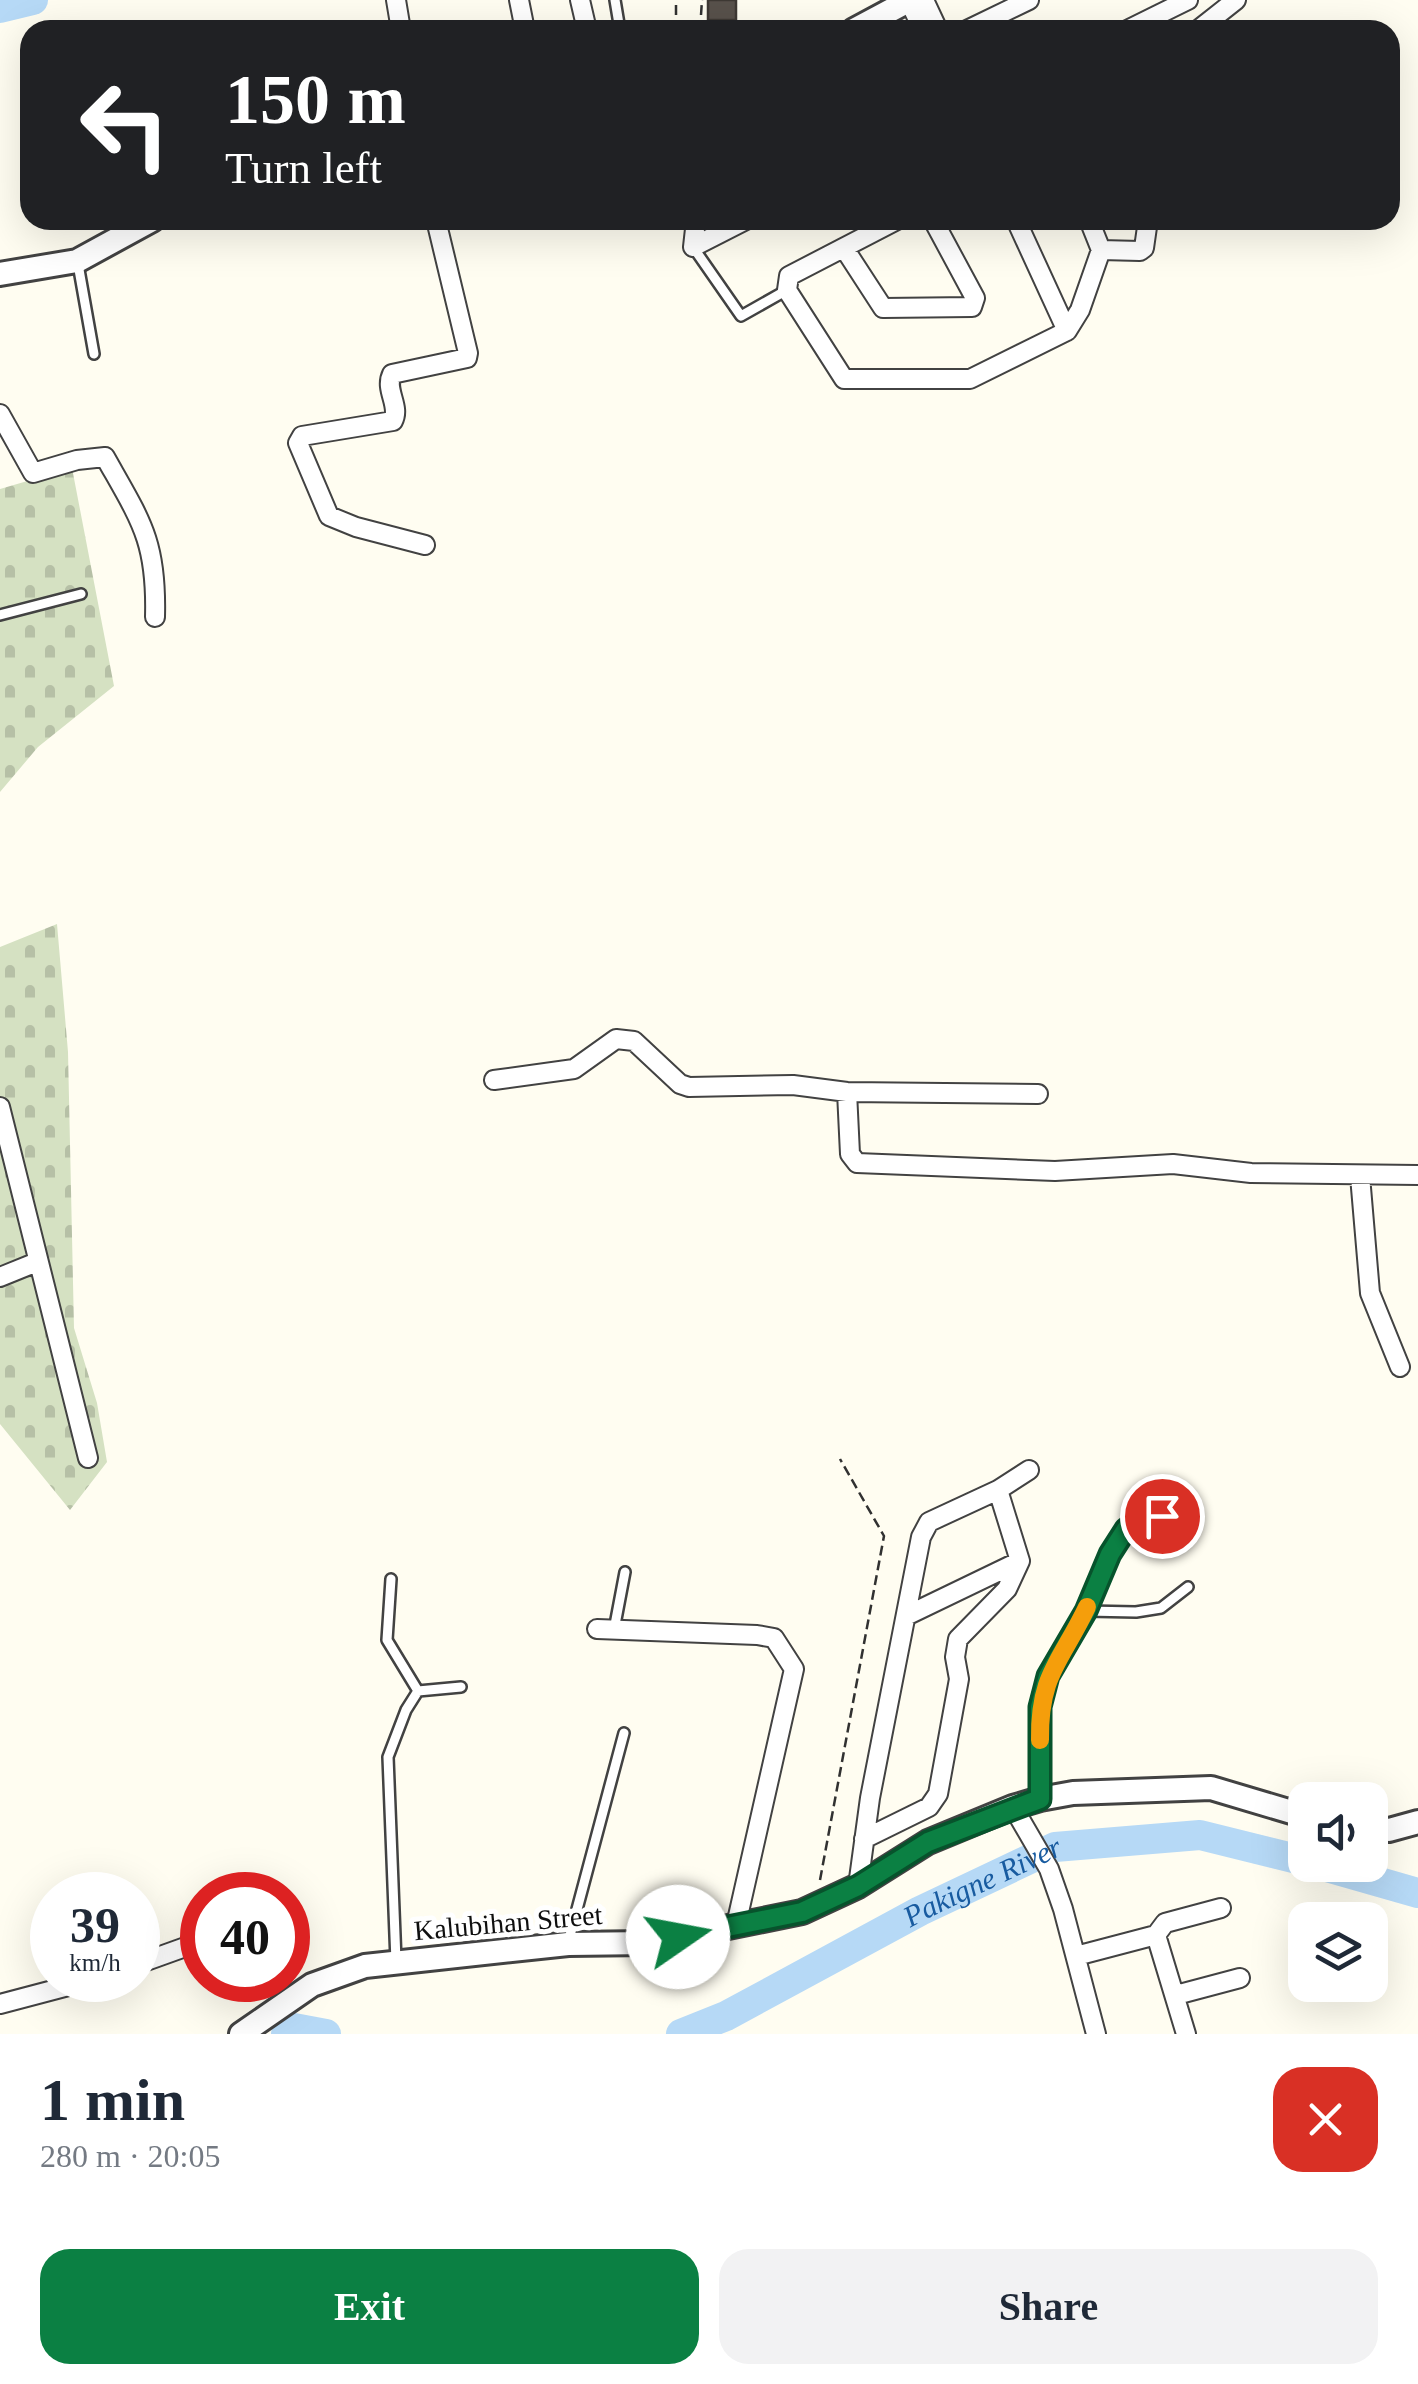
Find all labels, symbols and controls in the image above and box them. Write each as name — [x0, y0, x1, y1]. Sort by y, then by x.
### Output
icon: left — [60, 60, 190, 190]
text: 150 m — [225, 61, 406, 138]
text: Turn left — [225, 143, 382, 193]
pin — [1120, 1474, 1205, 1559]
icon: arrive — [1135, 1489, 1190, 1544]
map controls — [1288, 1782, 1388, 2002]
button: sound — [1288, 1782, 1388, 1882]
water label: Pakigne River — [897, 1829, 1067, 1933]
speed limit sign: 40 — [180, 1872, 310, 2002]
position arrow — [626, 1885, 730, 1989]
text: 39 — [70, 1897, 120, 1953]
street label: Kalubihan Street — [413, 1899, 604, 1946]
button: layers — [1288, 1902, 1388, 2002]
text: km/h — [69, 1949, 121, 1976]
text: 1 min — [40, 2067, 185, 2133]
button: close — [1273, 2067, 1378, 2172]
text: 280 m · 20:05 — [40, 2138, 220, 2174]
button: Exit — [40, 2249, 699, 2364]
button: Share — [719, 2249, 1378, 2364]

